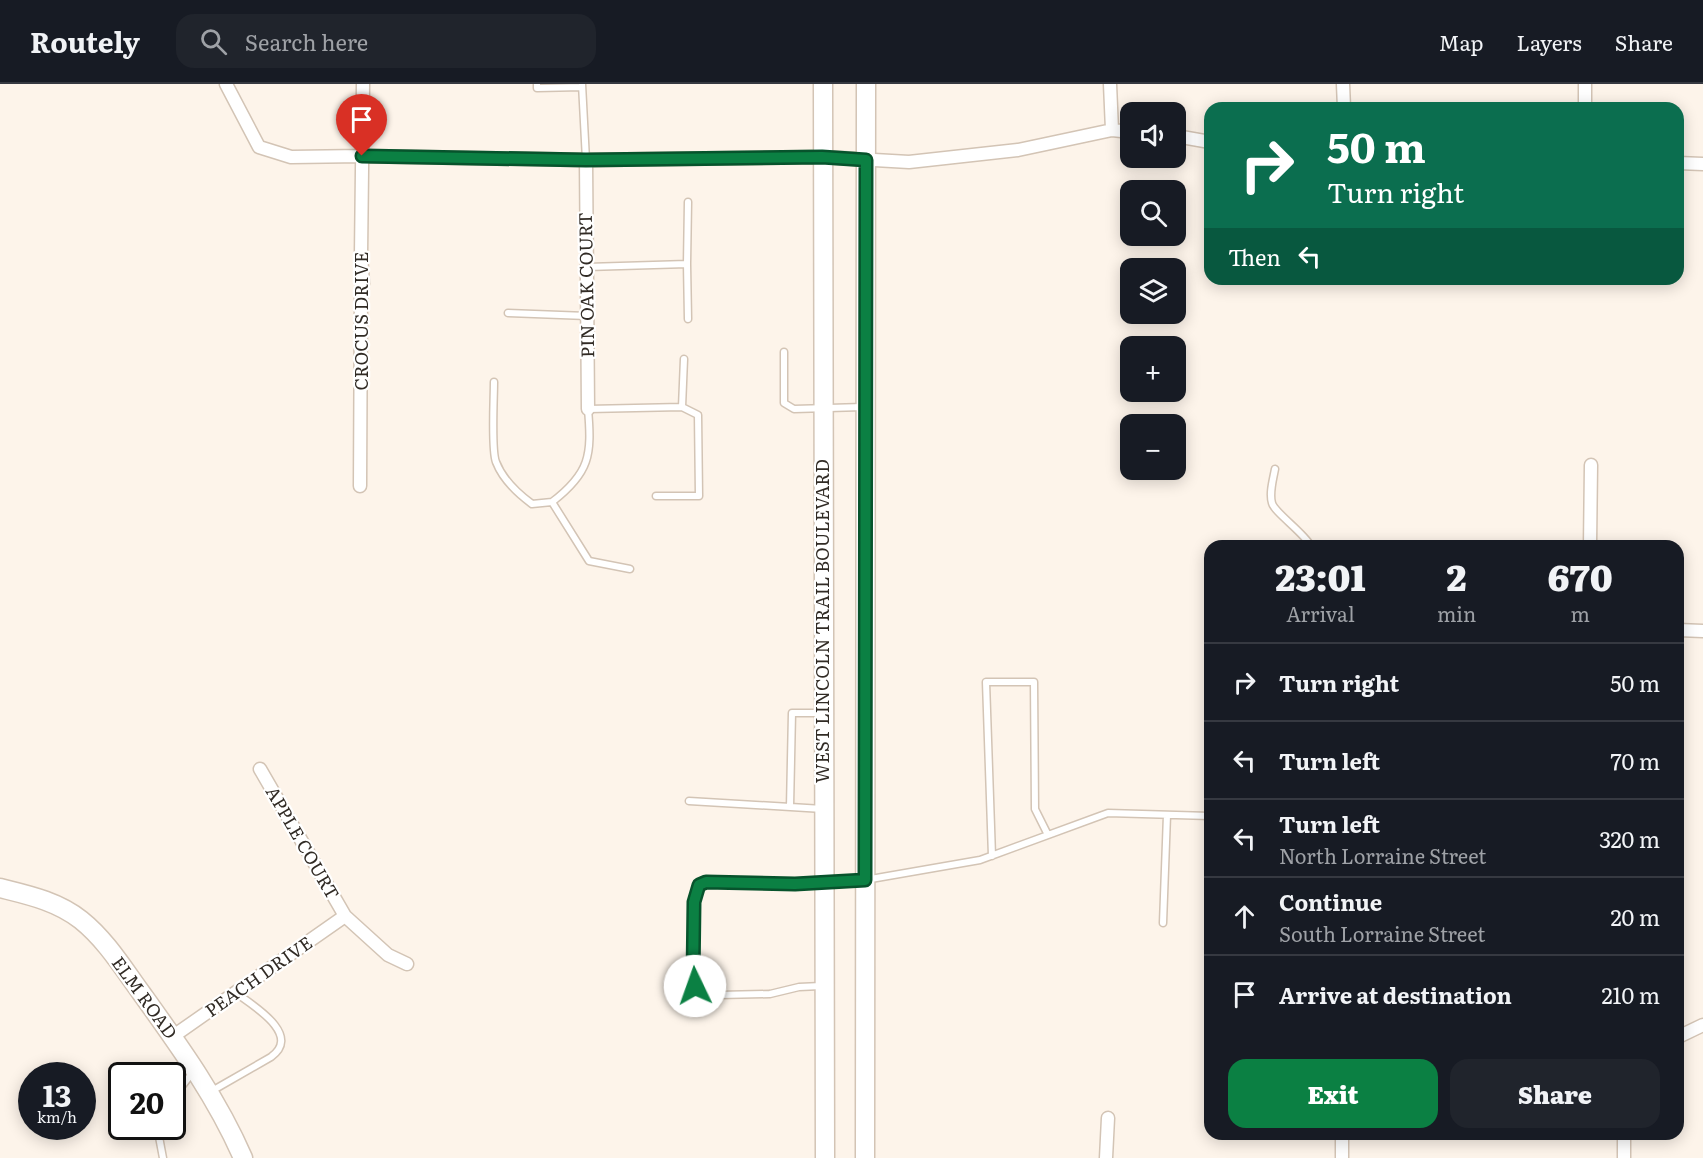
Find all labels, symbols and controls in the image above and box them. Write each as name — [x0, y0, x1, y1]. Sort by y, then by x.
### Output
search box — [176, 14, 596, 68]
text: Routely — [30, 20, 140, 62]
icon: search — [197, 25, 230, 58]
text: Search here — [245, 25, 368, 58]
text: Map — [1439, 26, 1484, 57]
text: Layers — [1517, 26, 1582, 57]
text: Share — [1615, 26, 1673, 57]
pin — [336, 94, 387, 156]
map controls — [1120, 102, 1186, 480]
button: sound — [1120, 102, 1186, 168]
icon: arrive — [345, 103, 378, 136]
text: 50 m — [1327, 114, 1426, 176]
icon: right — [1228, 126, 1306, 204]
text: Turn right — [1327, 171, 1464, 211]
button: search — [1120, 180, 1186, 246]
street label: PIN OAK COURT — [571, 212, 600, 358]
text: Then — [1228, 240, 1281, 273]
icon: left — [1293, 240, 1326, 273]
street label: CROCUS DRIVE — [347, 252, 374, 390]
button: layers — [1120, 258, 1186, 324]
button: + — [1120, 336, 1186, 402]
button: − — [1120, 414, 1186, 480]
street label: WEST LINCOLN TRAIL BOULEVARD — [808, 459, 835, 783]
text: 23:01 — [1275, 549, 1366, 602]
text: 2 — [1447, 549, 1467, 602]
text: 670 — [1548, 549, 1613, 602]
text: Arrival — [1286, 598, 1355, 628]
text: min — [1437, 598, 1476, 628]
text: m — [1570, 598, 1590, 628]
icon: right — [1228, 666, 1261, 699]
text: Turn right — [1279, 666, 1399, 699]
text: 50 m — [1610, 666, 1660, 699]
icon: left — [1228, 744, 1261, 777]
text: Turn left — [1279, 744, 1380, 777]
text: 70 m — [1610, 744, 1660, 777]
street label: APPLE COURT — [260, 781, 347, 904]
text: Turn left — [1279, 807, 1380, 840]
icon: left — [1228, 822, 1261, 855]
text: 320 m — [1599, 822, 1660, 855]
text: North Lorraine Street — [1279, 840, 1486, 870]
text: Continue — [1279, 885, 1382, 918]
icon: ahead — [1228, 900, 1261, 933]
text: 20 m — [1610, 900, 1660, 933]
text: South Lorraine Street — [1279, 918, 1485, 948]
street label: PEACH DRIVE — [199, 929, 317, 1023]
street label: ELM ROAD — [106, 950, 185, 1044]
position arrow — [663, 954, 727, 1018]
icon: arrive — [1228, 978, 1261, 1011]
text: Arrive at destination — [1279, 978, 1512, 1011]
text: 210 m — [1601, 978, 1660, 1011]
button: Exit — [1228, 1059, 1438, 1128]
button: Share — [1450, 1059, 1660, 1128]
speed limit sign: 20 — [108, 1062, 186, 1140]
text: 13 — [42, 1072, 72, 1116]
text: km/h — [37, 1105, 77, 1128]

